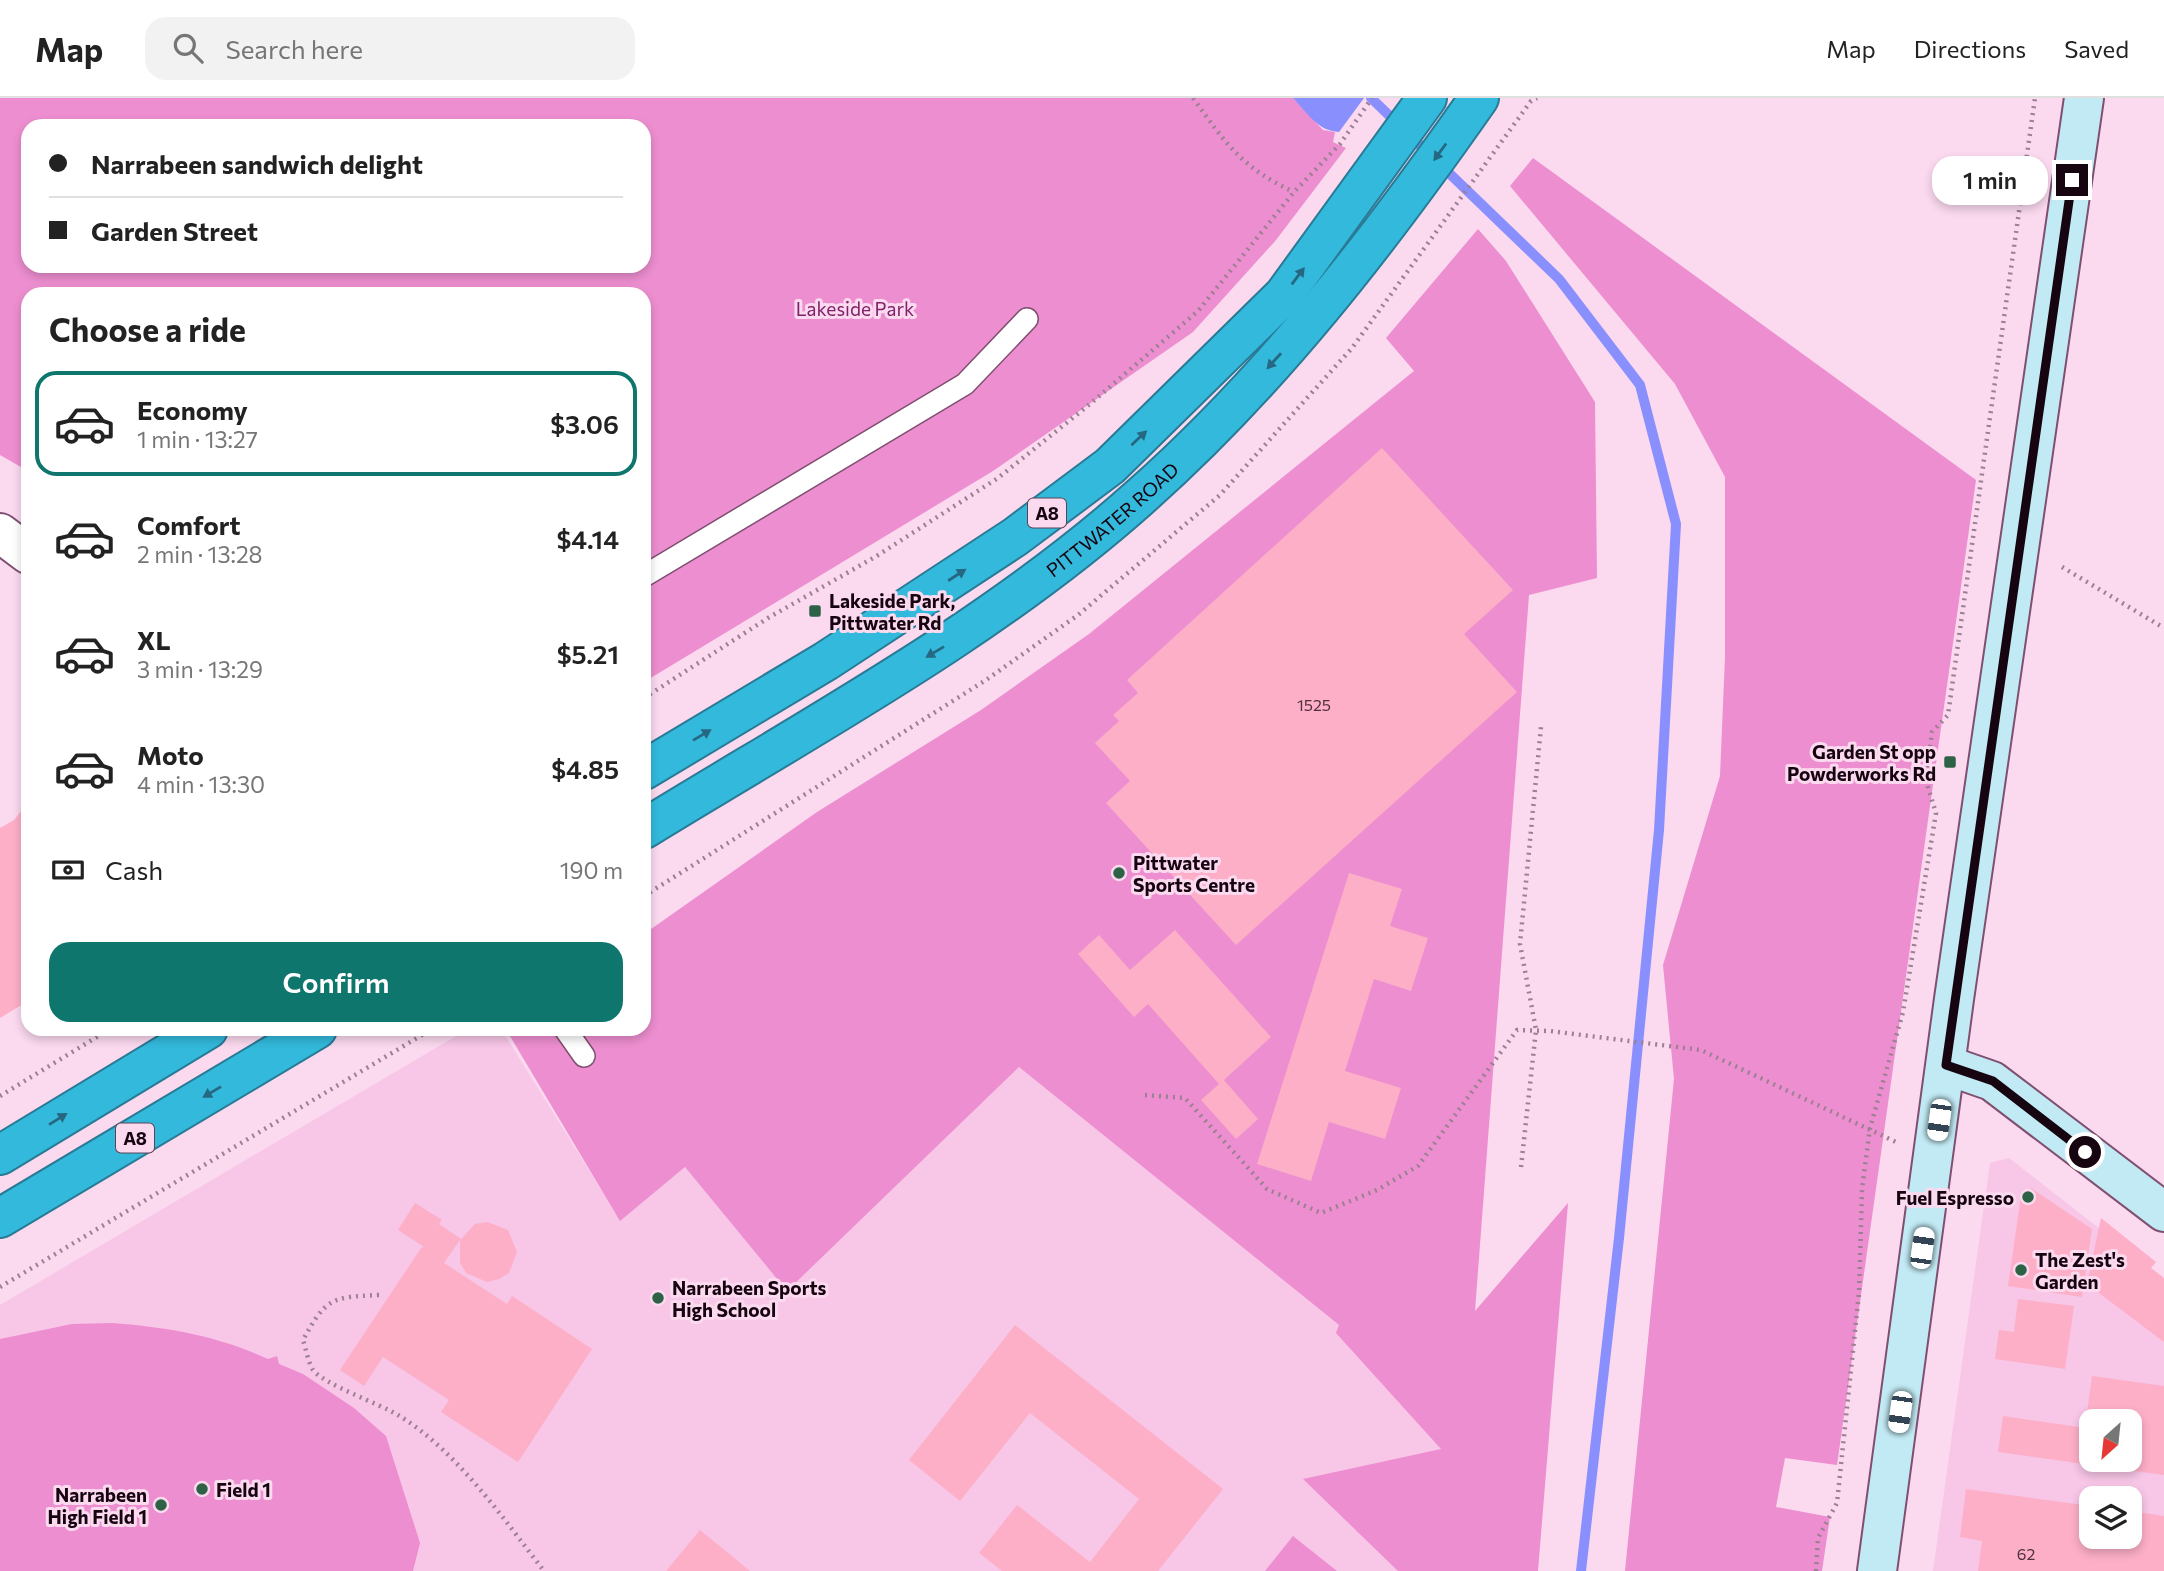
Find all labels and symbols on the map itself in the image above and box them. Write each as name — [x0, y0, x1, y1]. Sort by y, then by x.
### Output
one-way arrow — [1433, 143, 1447, 161]
callout: 1 min — [1932, 155, 2048, 204]
route end — [2056, 164, 2088, 196]
one-way arrow — [1291, 267, 1305, 285]
park label: Lakeside Park — [796, 297, 914, 320]
one-way arrow — [1266, 352, 1282, 369]
one-way arrow — [1130, 431, 1147, 447]
street label: PITTWATER ROAD — [1041, 457, 1183, 581]
road number: A8 — [1028, 498, 1066, 528]
one-way arrow — [947, 568, 967, 581]
place label: Lakeside Park, Pittwater Rd — [829, 589, 955, 634]
marker: Lakeside Park, Pittwater Rd — [807, 603, 823, 619]
one-way arrow — [926, 646, 945, 658]
house number: 1525 — [1297, 695, 1331, 714]
one-way arrow — [693, 729, 712, 741]
place label: Garden St opp Powderworks Rd — [1787, 740, 1936, 785]
marker: Garden St opp Powderworks Rd — [1942, 754, 1958, 770]
place label: Pittwater Sports Centre — [1133, 851, 1255, 896]
marker: Pittwater Sports Centre — [1111, 865, 1127, 881]
one-way arrow — [202, 1086, 221, 1098]
car — [1926, 1098, 1953, 1142]
one-way arrow — [49, 1112, 68, 1125]
road number: A8 — [116, 1124, 154, 1153]
route start — [2069, 1136, 2101, 1168]
place label: Fuel Espresso — [1896, 1186, 2014, 1209]
marker: Fuel Espresso — [2020, 1189, 2036, 1205]
car — [1909, 1226, 1936, 1270]
place label: The Zest's Garden — [2035, 1248, 2125, 1293]
marker: The Zest's Garden — [2013, 1262, 2029, 1278]
place label: Narrabeen Sports High School — [672, 1276, 827, 1321]
marker: Narrabeen Sports High School — [650, 1290, 666, 1306]
car — [1887, 1390, 1914, 1434]
north arrow — [2079, 1409, 2142, 1472]
place label: Field 1 — [216, 1478, 271, 1501]
marker: Field 1 — [194, 1481, 210, 1497]
place label: Narrabeen High Field 1 — [48, 1483, 147, 1528]
marker: Narrabeen High Field 1 — [153, 1497, 169, 1513]
house number: 62 — [2017, 1544, 2035, 1563]

